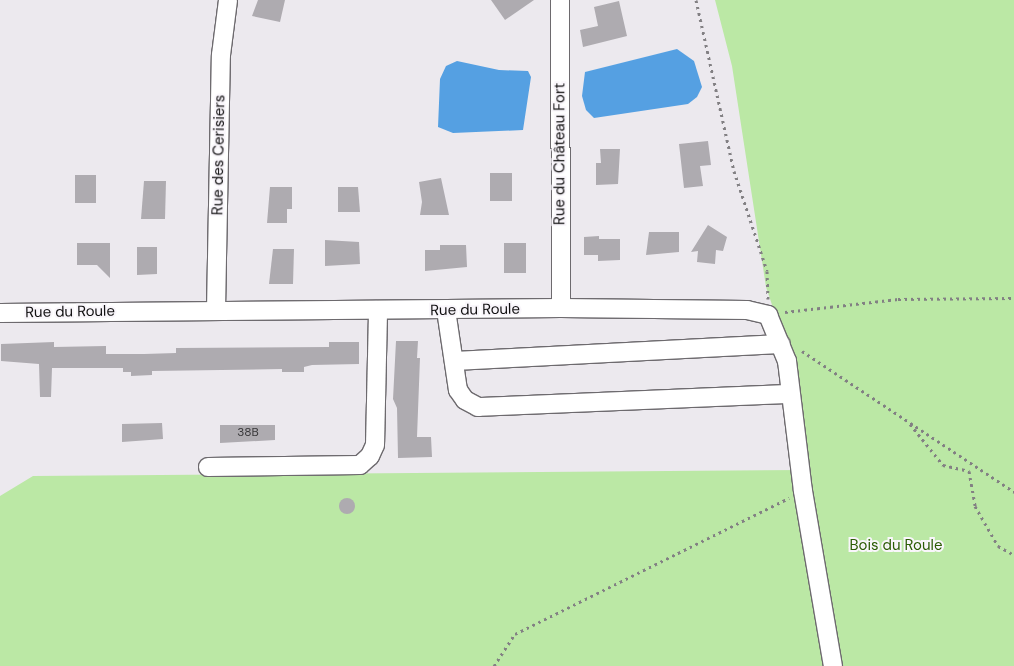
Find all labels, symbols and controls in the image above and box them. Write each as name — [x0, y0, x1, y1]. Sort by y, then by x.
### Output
street label: Rue du Château Fort — [551, 83, 569, 225]
street label: Rue des Cerisiers — [209, 95, 229, 215]
street label: Rue du Roule — [430, 300, 520, 320]
street label: Rue du Roule — [25, 302, 115, 322]
house number: 38B — [237, 426, 259, 440]
park label: Bois du Roule — [850, 537, 942, 555]

